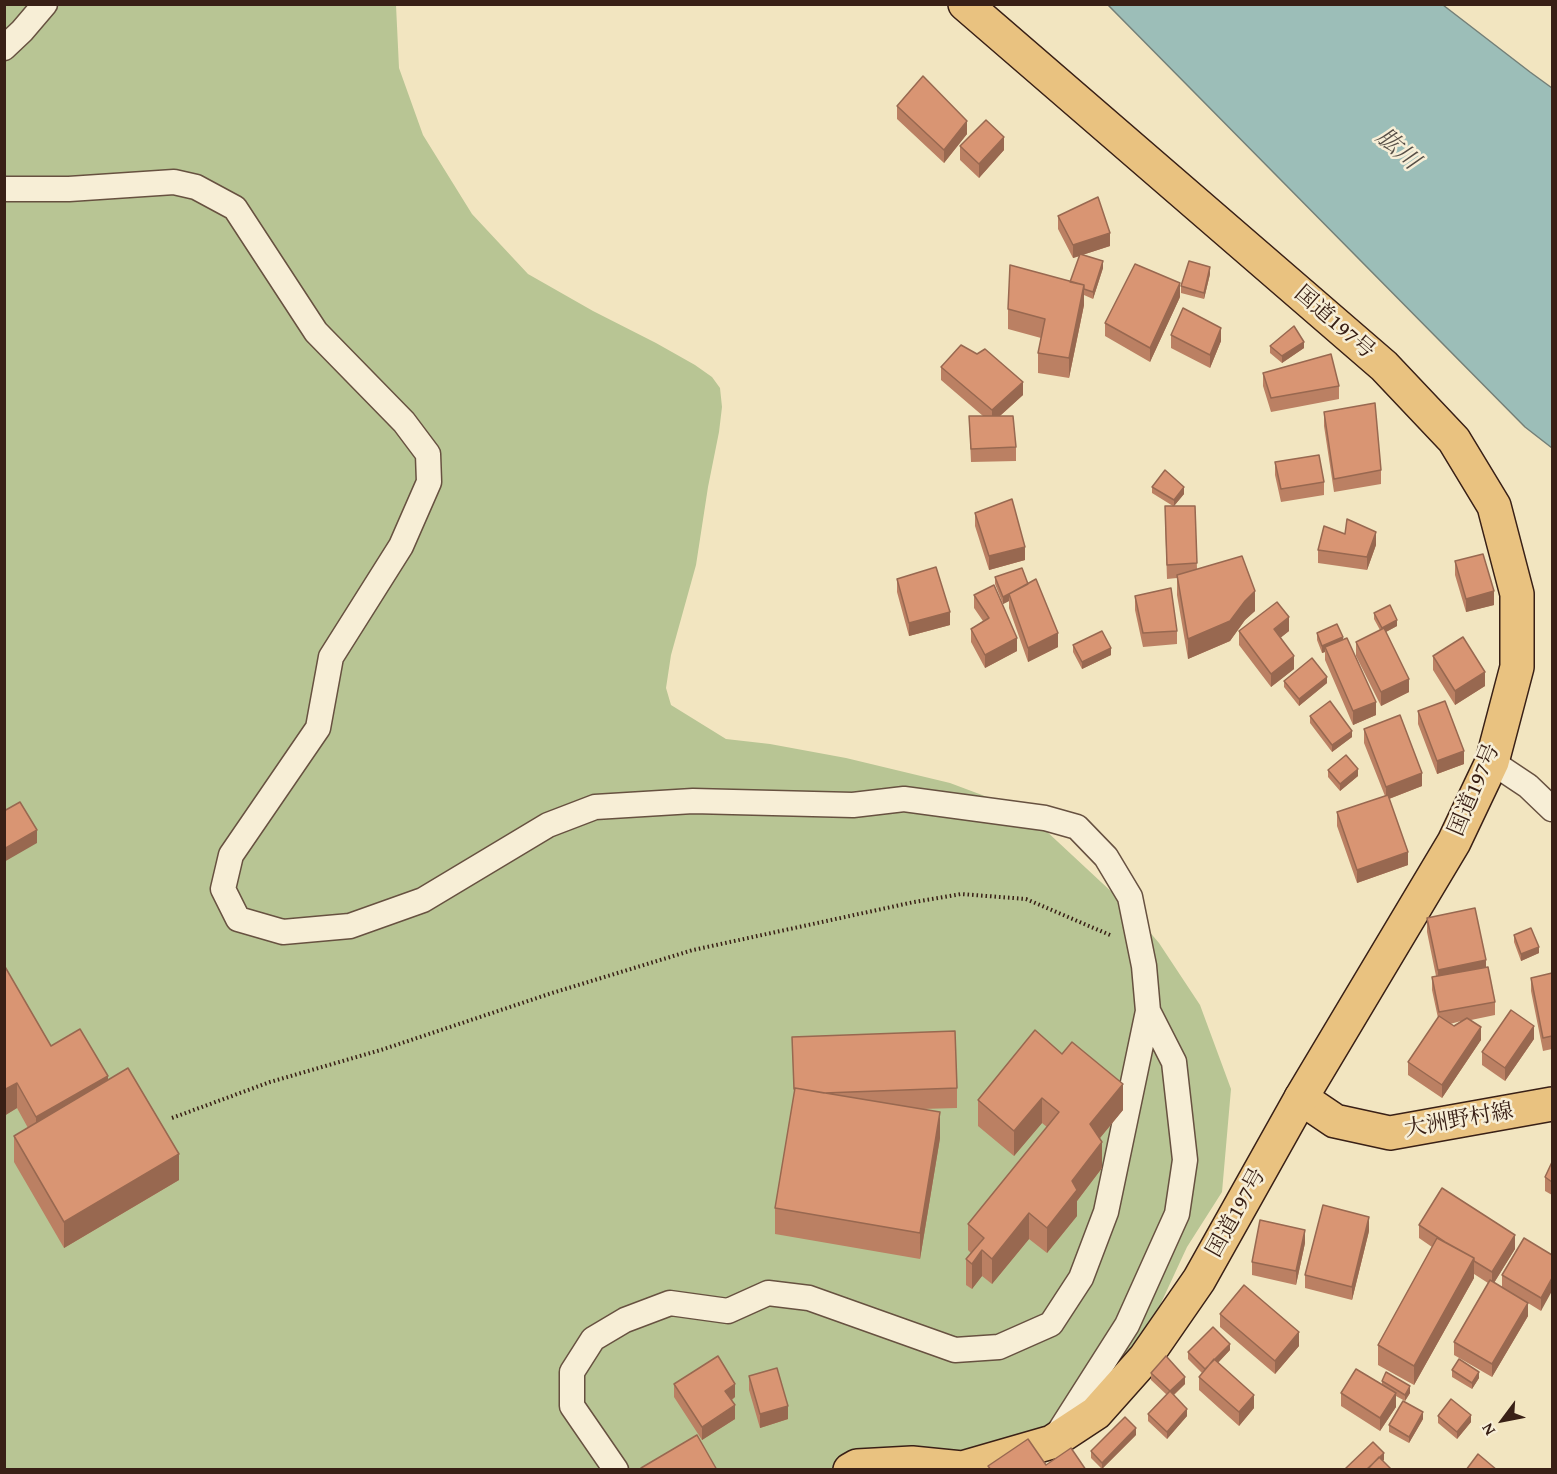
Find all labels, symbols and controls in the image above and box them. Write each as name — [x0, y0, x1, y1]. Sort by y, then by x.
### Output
water label: 肱川 — [1369, 123, 1425, 177]
street label: 国道197号 — [1288, 281, 1380, 365]
street label: 国道197号 — [1444, 740, 1506, 840]
street label: 大洲野村線 — [1403, 1098, 1515, 1144]
street label: 国道197号 — [1202, 1164, 1272, 1262]
north arrow — [1473, 1390, 1533, 1450]
text: N — [1475, 1419, 1501, 1440]

